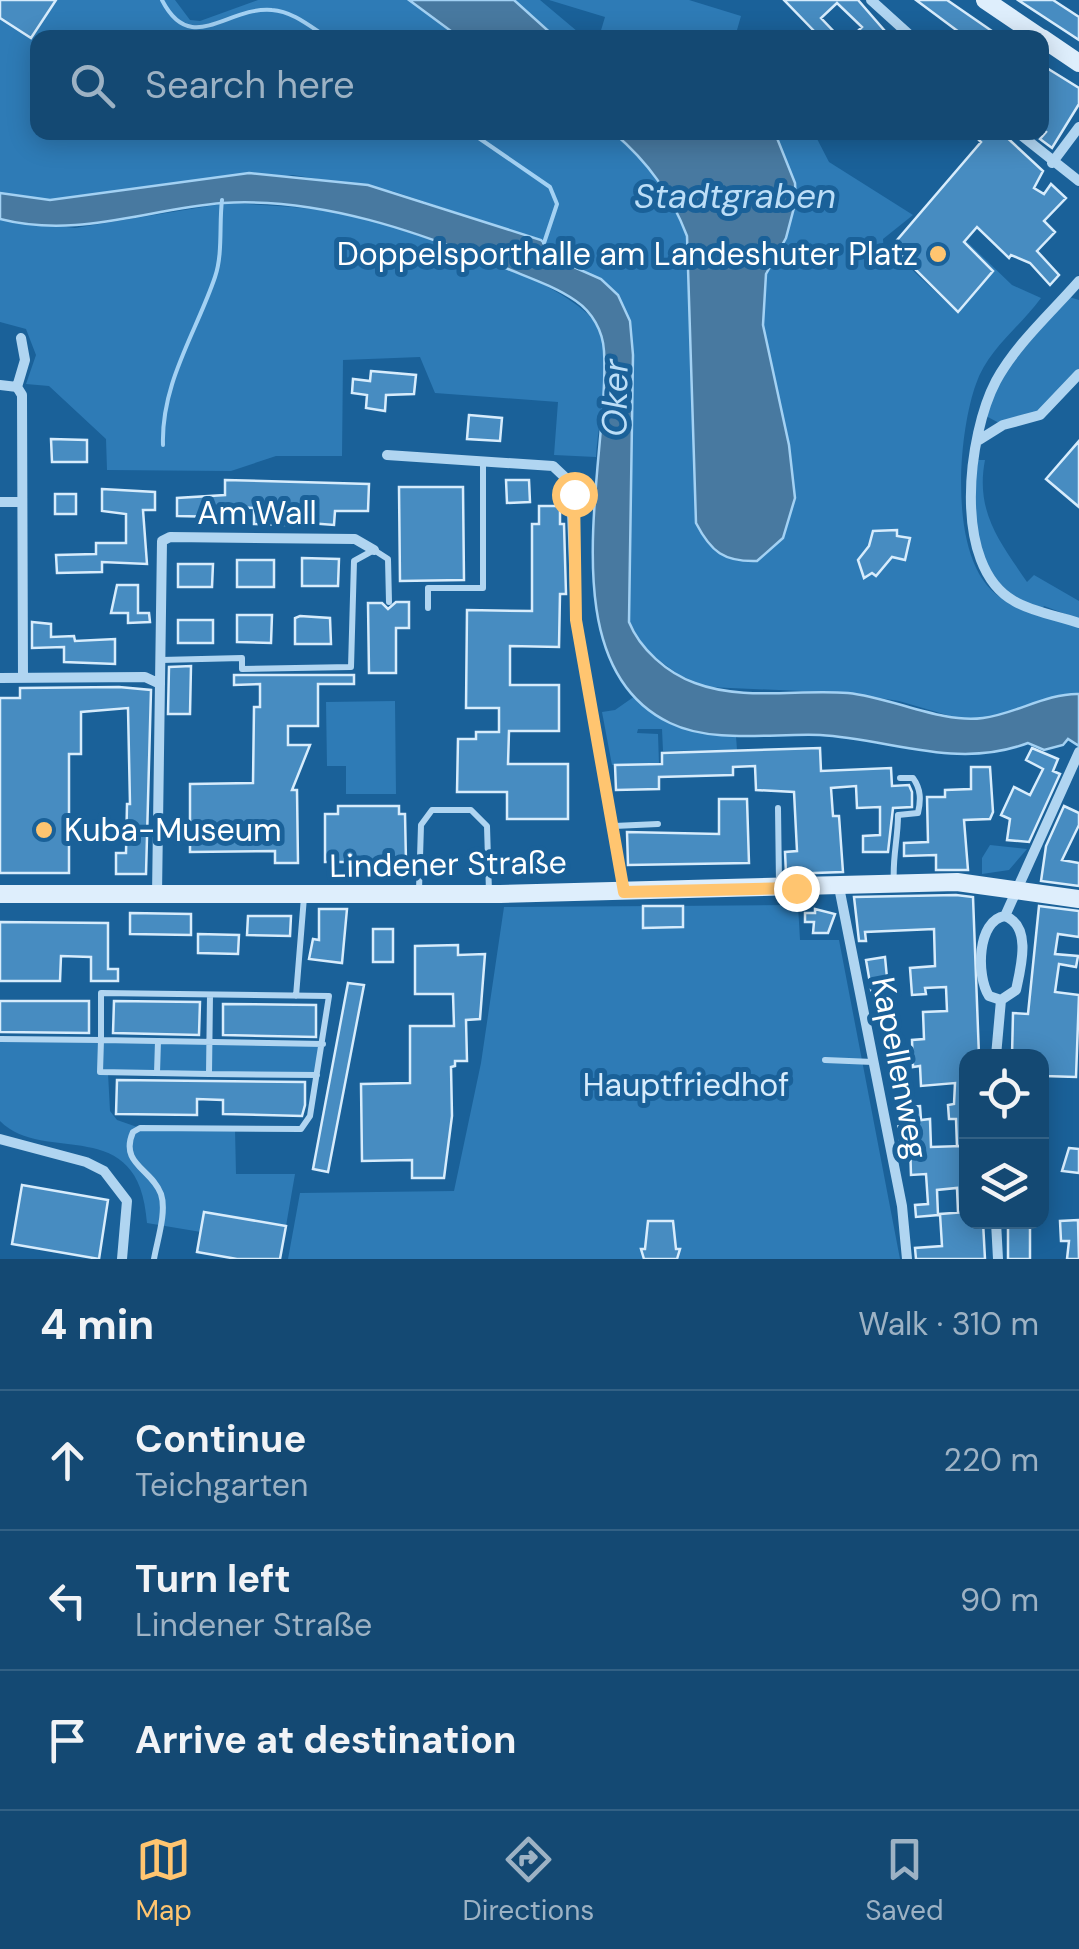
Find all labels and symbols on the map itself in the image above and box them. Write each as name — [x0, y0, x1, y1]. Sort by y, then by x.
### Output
water label: Stadtgraben — [634, 173, 836, 219]
place label: Doppelsporthalle am Landeshuter Platz — [337, 233, 918, 275]
marker: Doppelsporthalle am Landeshuter Platz — [927, 243, 949, 265]
water label: Oker — [591, 358, 639, 437]
route start — [552, 472, 598, 518]
street label: Am Wall — [197, 492, 317, 534]
place label: Kuba-Museum — [64, 809, 282, 851]
marker: Kuba-Museum — [33, 819, 55, 841]
street label: Lindener Straße — [329, 841, 567, 887]
route end — [774, 866, 820, 912]
street label: Kapellenweg — [862, 974, 938, 1162]
park label: Hauptfriedhof — [583, 1064, 789, 1106]

